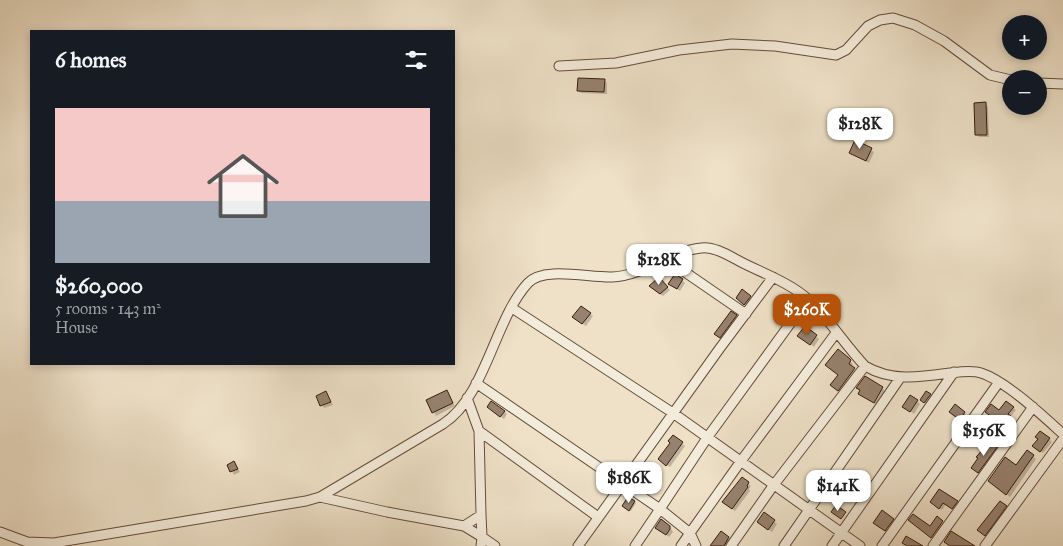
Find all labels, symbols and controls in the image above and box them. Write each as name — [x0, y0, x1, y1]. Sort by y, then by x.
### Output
map controls — [1002, 15, 1047, 115]
button: + — [1002, 15, 1047, 60]
icon: filters — [402, 46, 430, 74]
text: 6 homes — [55, 47, 127, 73]
button: − — [1002, 70, 1047, 115]
pin: $128K — [825, 108, 895, 150]
text: $128K — [838, 114, 882, 133]
icon: home — [198, 141, 288, 231]
pin: $128K — [624, 244, 694, 286]
text: $128K — [637, 250, 681, 269]
text: $260,000 — [55, 273, 143, 299]
pin: $260K — [772, 294, 842, 336]
text: 5 rooms · 143 m² — [55, 299, 161, 318]
text: $260K — [784, 300, 830, 319]
text: House — [55, 318, 98, 337]
pin: $156K — [949, 414, 1019, 457]
text: $156K — [963, 421, 1005, 440]
pin: $186K — [594, 462, 664, 504]
text: $186K — [607, 468, 651, 487]
pin: $141K — [803, 470, 873, 512]
text: $141K — [817, 476, 859, 495]

